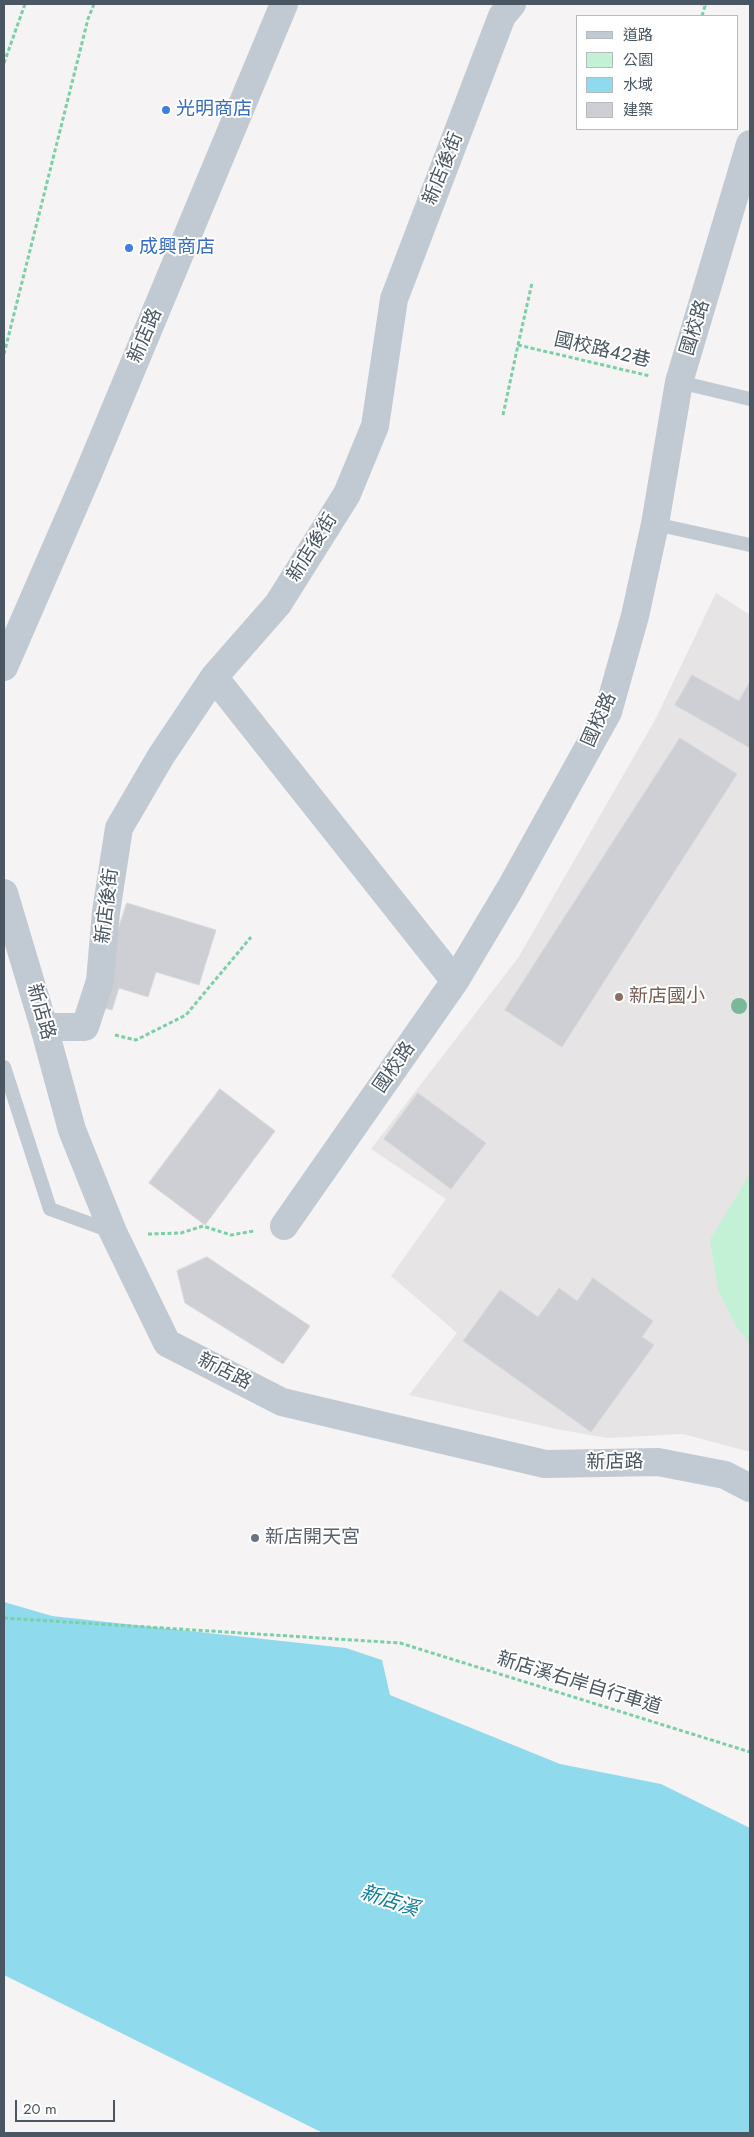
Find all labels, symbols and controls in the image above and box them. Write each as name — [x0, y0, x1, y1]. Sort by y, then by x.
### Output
legend — [576, 15, 739, 130]
text: 道路 — [623, 24, 653, 46]
text: 公園 — [623, 49, 653, 71]
text: 水域 — [623, 74, 653, 96]
place label: 光明商店 — [176, 99, 252, 121]
text: 建築 — [623, 99, 653, 121]
marker: 光明商店 — [160, 104, 172, 116]
street label: 新店後街 — [419, 129, 469, 209]
place label: 成興商店 — [139, 237, 215, 259]
marker: 成興商店 — [123, 242, 135, 254]
street label: 國校路 — [677, 297, 715, 359]
street label: 新店路 — [124, 305, 168, 367]
street label: 國校路42巷 — [552, 329, 652, 373]
street label: 新店後街 — [283, 510, 343, 586]
street label: 國校路 — [578, 689, 622, 751]
street label: 新店後街 — [92, 867, 124, 945]
street label: 新店路 — [21, 981, 59, 1043]
place label: 新店國小 — [629, 986, 705, 1008]
marker: 新店國小 — [613, 991, 625, 1003]
street label: 國校路 — [369, 1038, 421, 1098]
street label: 新店路 — [193, 1349, 255, 1395]
street label: 新店路 — [586, 1451, 644, 1475]
place label: 新店開天宮 — [265, 1527, 360, 1549]
marker: 新店開天宮 — [249, 1532, 261, 1544]
street label: 新店溪右岸自行車道 — [494, 1648, 664, 1720]
water label: 新店溪 — [357, 1881, 421, 1923]
scale bar — [18, 2090, 118, 2122]
text: 20 m — [23, 2098, 57, 2120]

